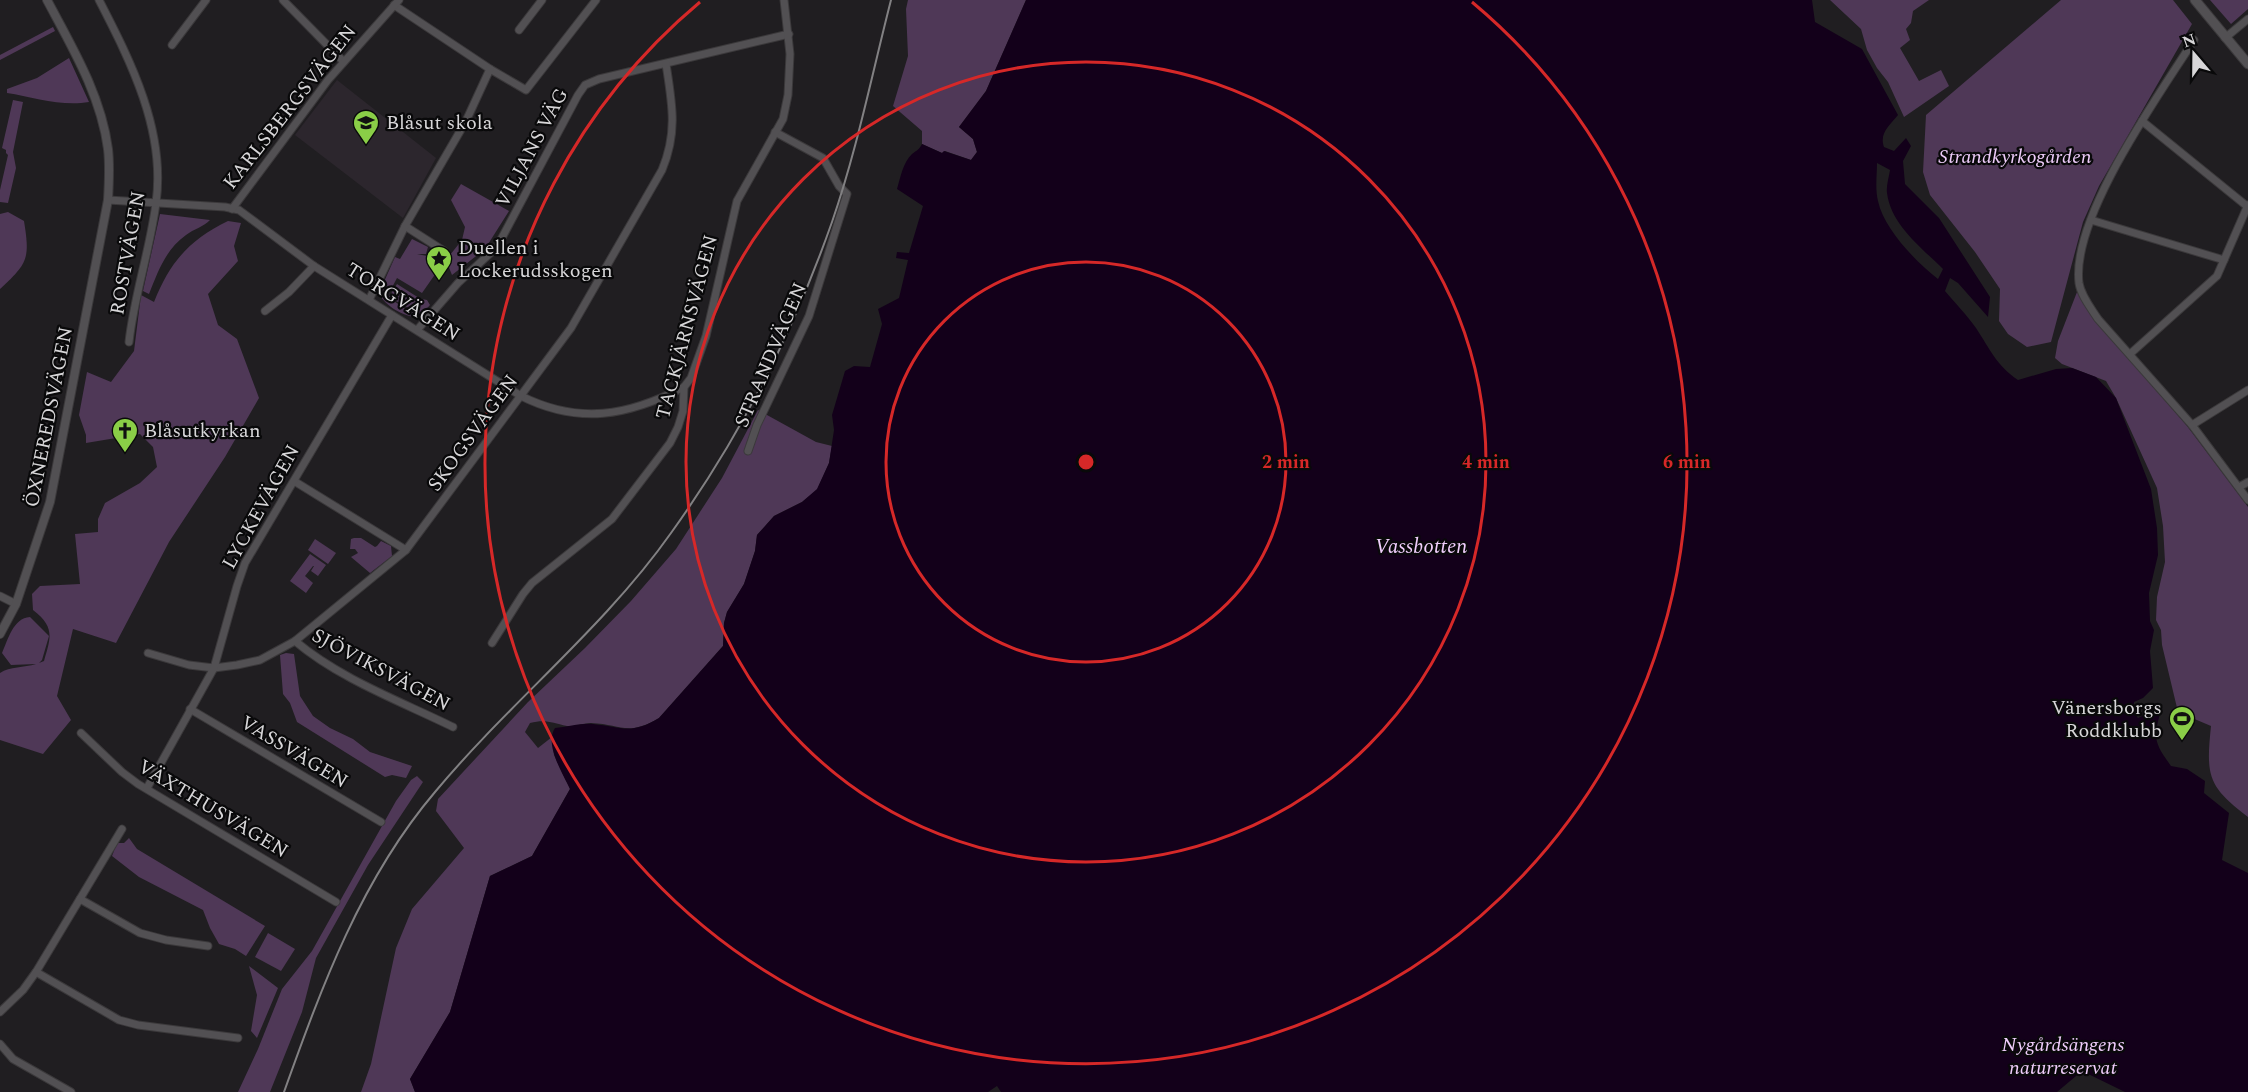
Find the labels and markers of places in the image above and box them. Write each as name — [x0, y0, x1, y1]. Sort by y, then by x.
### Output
school or university icon: Blåsut skola — [351, 108, 381, 146]
place label: Blåsut skola — [386, 108, 493, 138]
place label: Duellen i Lockerudsskogen — [458, 233, 613, 286]
place icon: Duellen i Lockerudsskogen — [424, 244, 454, 282]
church icon: Blåsutkyrkan — [110, 416, 140, 454]
place label: Blåsutkyrkan — [144, 416, 261, 446]
centre of rings — [1076, 452, 1096, 472]
place label: Vänersborgs Roddklubb — [2051, 693, 2162, 746]
sports icon: Vänersborgs Roddklubb — [2167, 704, 2197, 742]

